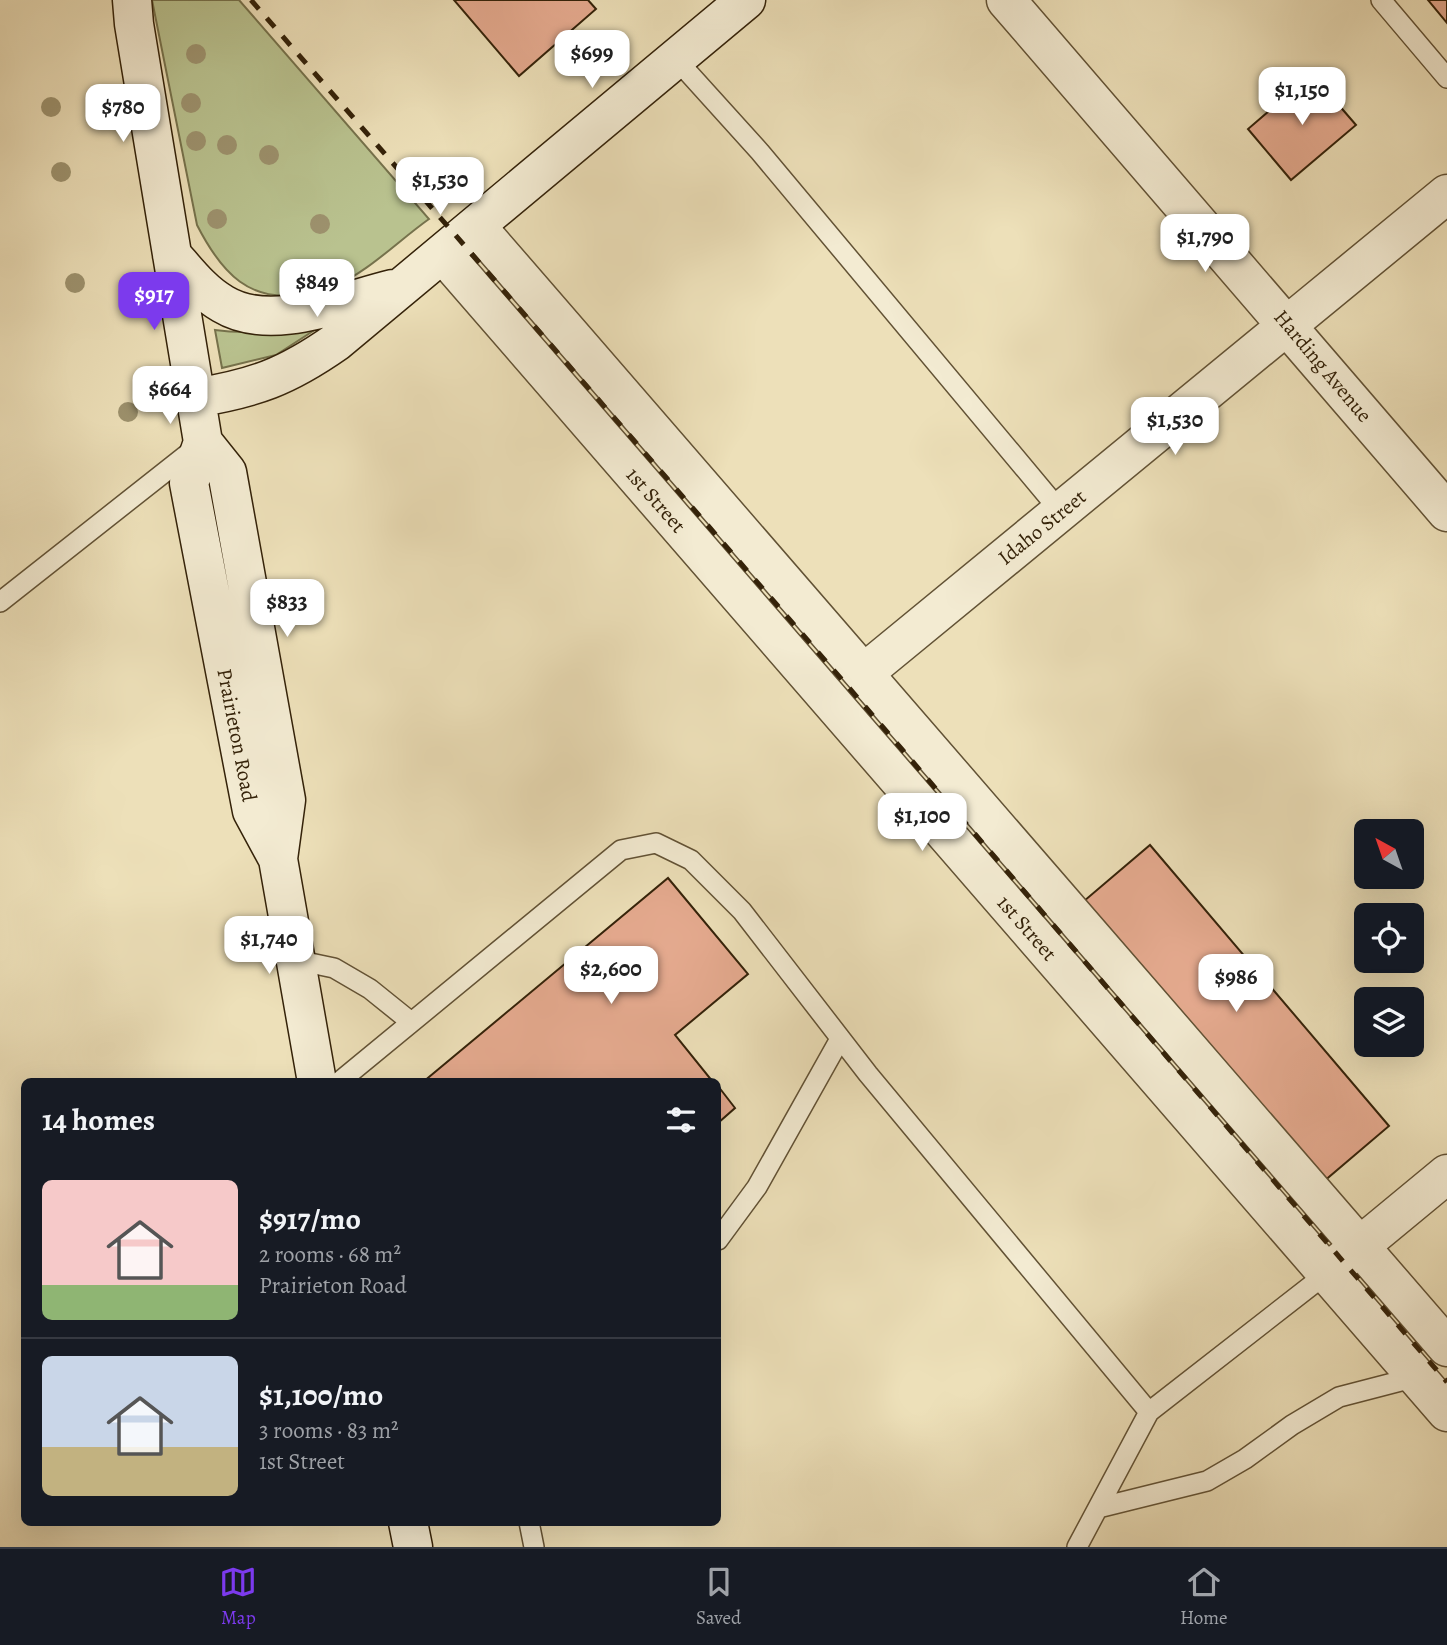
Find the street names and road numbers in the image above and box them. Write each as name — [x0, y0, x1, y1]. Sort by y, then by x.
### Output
street label: Harding Avenue — [1268, 304, 1378, 428]
street label: 1st Street — [620, 461, 692, 539]
street label: Idaho Street — [992, 483, 1092, 571]
street label: Prairieton Road — [210, 666, 264, 805]
street label: 1st Street — [991, 889, 1063, 967]

